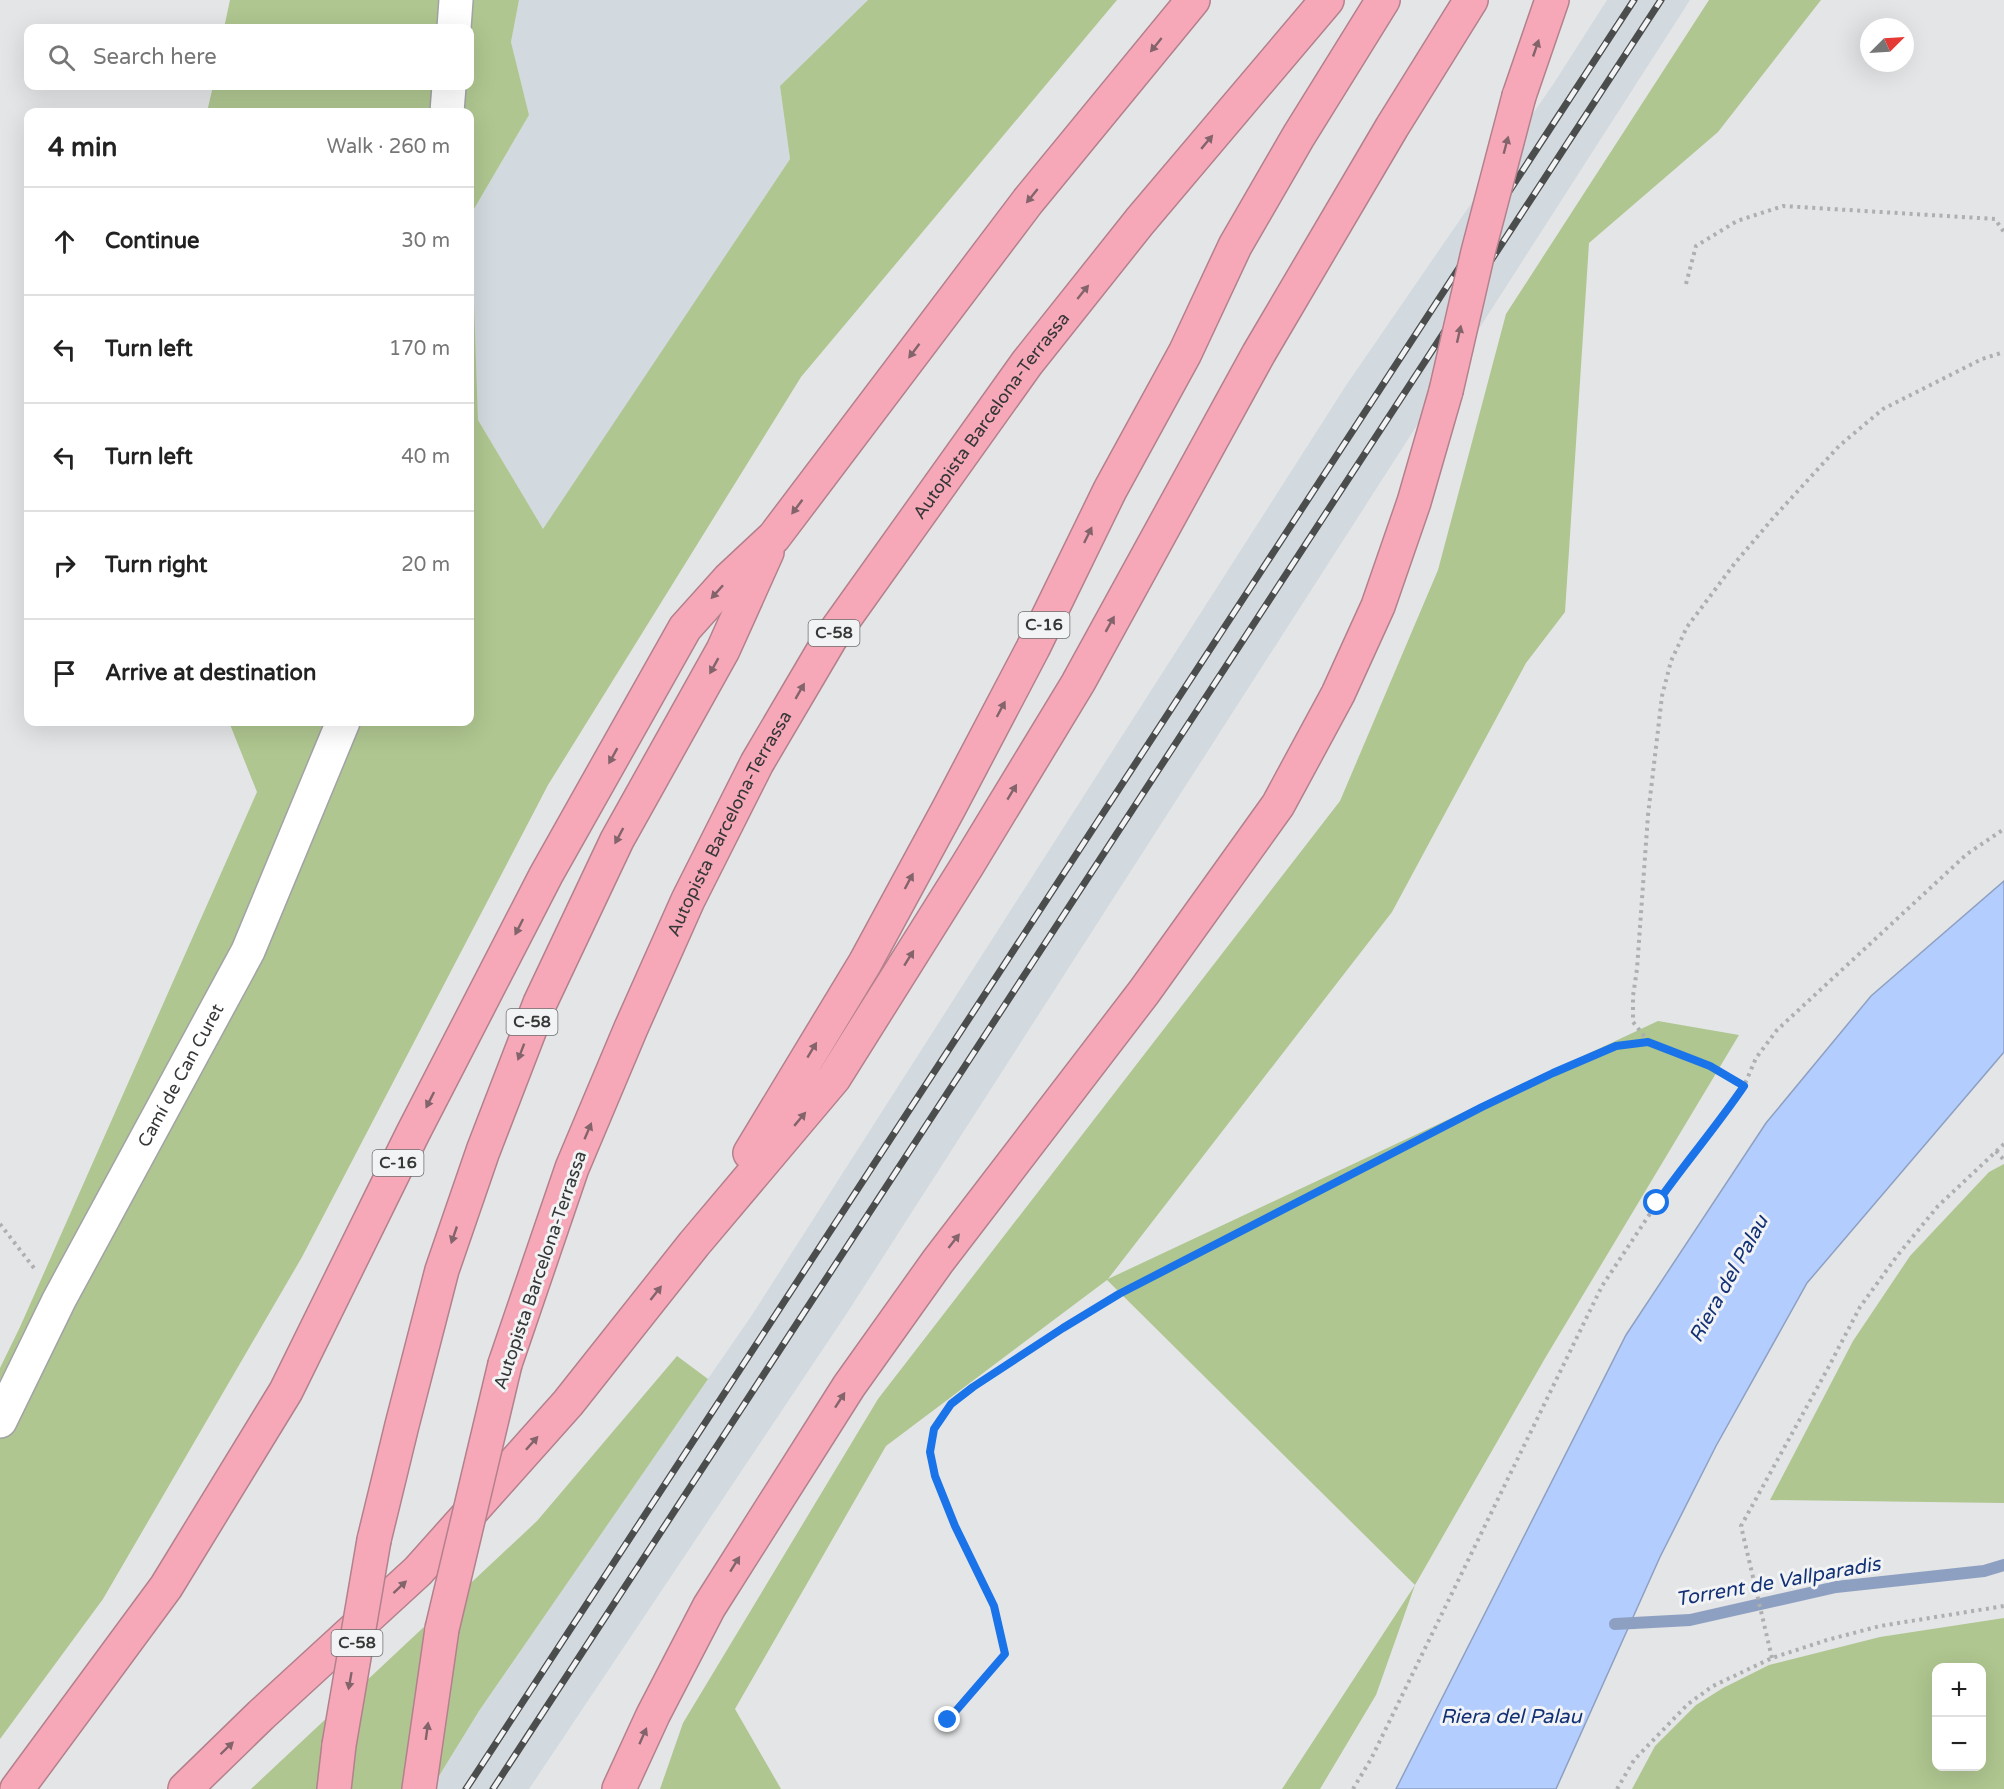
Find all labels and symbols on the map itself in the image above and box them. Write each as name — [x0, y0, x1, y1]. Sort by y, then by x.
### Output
north arrow — [1860, 18, 1914, 72]
one-way arrow — [1150, 37, 1163, 52]
one-way arrow — [1531, 39, 1541, 57]
one-way arrow — [1200, 135, 1213, 150]
one-way arrow — [1502, 136, 1511, 154]
one-way arrow — [1026, 188, 1039, 204]
one-way arrow — [1077, 285, 1089, 300]
street label: Autopista Barcelona-Terrassa — [908, 308, 1074, 523]
one-way arrow — [1455, 324, 1464, 343]
one-way arrow — [908, 343, 921, 359]
one-way arrow — [791, 498, 803, 514]
one-way arrow — [1083, 526, 1093, 543]
one-way arrow — [711, 584, 724, 599]
road number: C-16 — [1018, 612, 1070, 638]
one-way arrow — [1105, 615, 1115, 632]
road number: C-58 — [808, 620, 860, 646]
one-way arrow — [708, 658, 719, 674]
one-way arrow — [794, 682, 804, 699]
one-way arrow — [996, 701, 1006, 718]
street label: Autopista Barcelona-Terrassa — [662, 707, 796, 940]
one-way arrow — [608, 748, 618, 765]
one-way arrow — [1006, 784, 1017, 800]
one-way arrow — [614, 828, 624, 845]
one-way arrow — [904, 873, 914, 890]
one-way arrow — [514, 919, 524, 936]
one-way arrow — [904, 950, 915, 966]
street label: Camí de Can Curet — [133, 1000, 228, 1151]
road number: C-58 — [506, 1009, 558, 1035]
one-way arrow — [807, 1042, 818, 1058]
one-way arrow — [516, 1043, 525, 1061]
one-way arrow — [425, 1092, 434, 1109]
one-way arrow — [793, 1111, 806, 1127]
one-way arrow — [583, 1121, 593, 1139]
street label: Autopista Barcelona-Terrassa — [489, 1148, 591, 1392]
road number: C-16 — [372, 1150, 424, 1176]
route start — [1643, 1189, 1669, 1215]
water label: Riera del Palau — [1684, 1210, 1775, 1347]
one-way arrow — [449, 1226, 458, 1244]
one-way arrow — [947, 1234, 959, 1249]
one-way arrow — [649, 1285, 661, 1300]
one-way arrow — [834, 1392, 846, 1408]
one-way arrow — [525, 1436, 538, 1451]
water label: Torrent de Vallparadis — [1674, 1552, 1884, 1612]
one-way arrow — [730, 1556, 741, 1572]
one-way arrow — [392, 1581, 407, 1594]
road number: C-58 — [332, 1630, 382, 1656]
one-way arrow — [345, 1671, 354, 1690]
water label: Riera del Palau — [1440, 1705, 1583, 1729]
route end — [934, 1706, 960, 1732]
one-way arrow — [423, 1721, 432, 1740]
one-way arrow — [638, 1726, 648, 1744]
one-way arrow — [219, 1742, 233, 1756]

